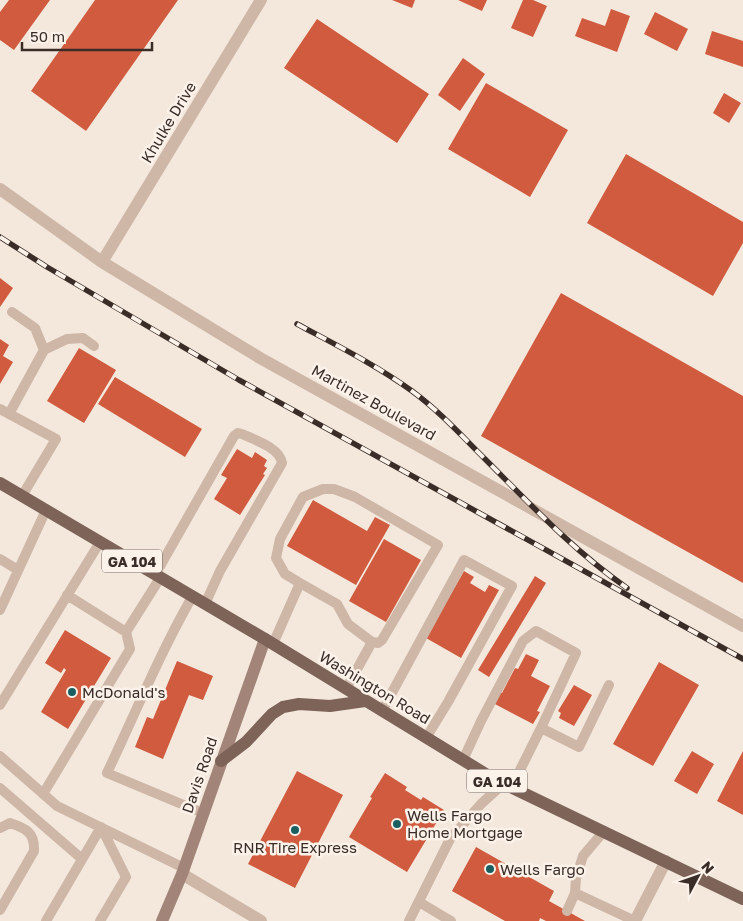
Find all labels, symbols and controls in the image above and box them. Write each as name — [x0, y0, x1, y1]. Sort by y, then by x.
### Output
scale bar — [22, 20, 152, 52]
text: 50 m — [30, 27, 65, 45]
street label: Khulke Drive — [137, 78, 199, 166]
street label: Martinez Boulevard — [309, 360, 439, 444]
road number: GA 104 — [102, 550, 162, 572]
street label: Washington Road — [316, 647, 434, 727]
place label: McDonald's — [82, 683, 165, 701]
marker: McDonald's — [66, 686, 78, 698]
street label: Davis Road — [178, 734, 220, 816]
road number: GA 104 — [467, 769, 527, 792]
place label: Wells Fargo Home Mortgage — [407, 806, 523, 841]
marker: Wells Fargo Home Mortgage — [391, 818, 403, 830]
marker: RNR Tire Express — [289, 824, 301, 836]
place label: RNR Tire Express — [233, 838, 357, 856]
north arrow — [673, 851, 723, 901]
text: N — [698, 858, 718, 877]
place label: Wells Fargo — [500, 860, 585, 878]
marker: Wells Fargo — [484, 863, 496, 875]

